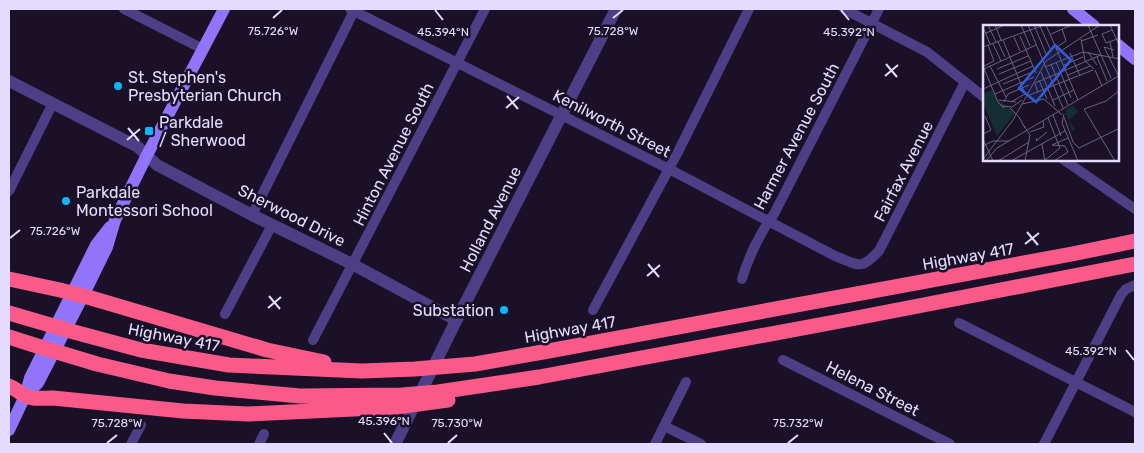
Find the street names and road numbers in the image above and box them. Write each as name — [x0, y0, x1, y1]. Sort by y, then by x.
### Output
street label: Harmer Avenue South — [750, 60, 843, 213]
street label: Hinton Avenue South — [349, 79, 438, 229]
street label: Kenilworth Street — [550, 86, 674, 161]
street label: Fairfax Avenue — [870, 118, 937, 225]
street label: Holland Avenue — [456, 163, 525, 275]
street label: Sherwood Drive — [235, 180, 349, 251]
street label: Highway 417 — [921, 239, 1015, 274]
street label: Highway 417 — [523, 312, 617, 347]
street label: Highway 417 — [127, 319, 221, 356]
street label: Helena Street — [823, 357, 922, 420]

